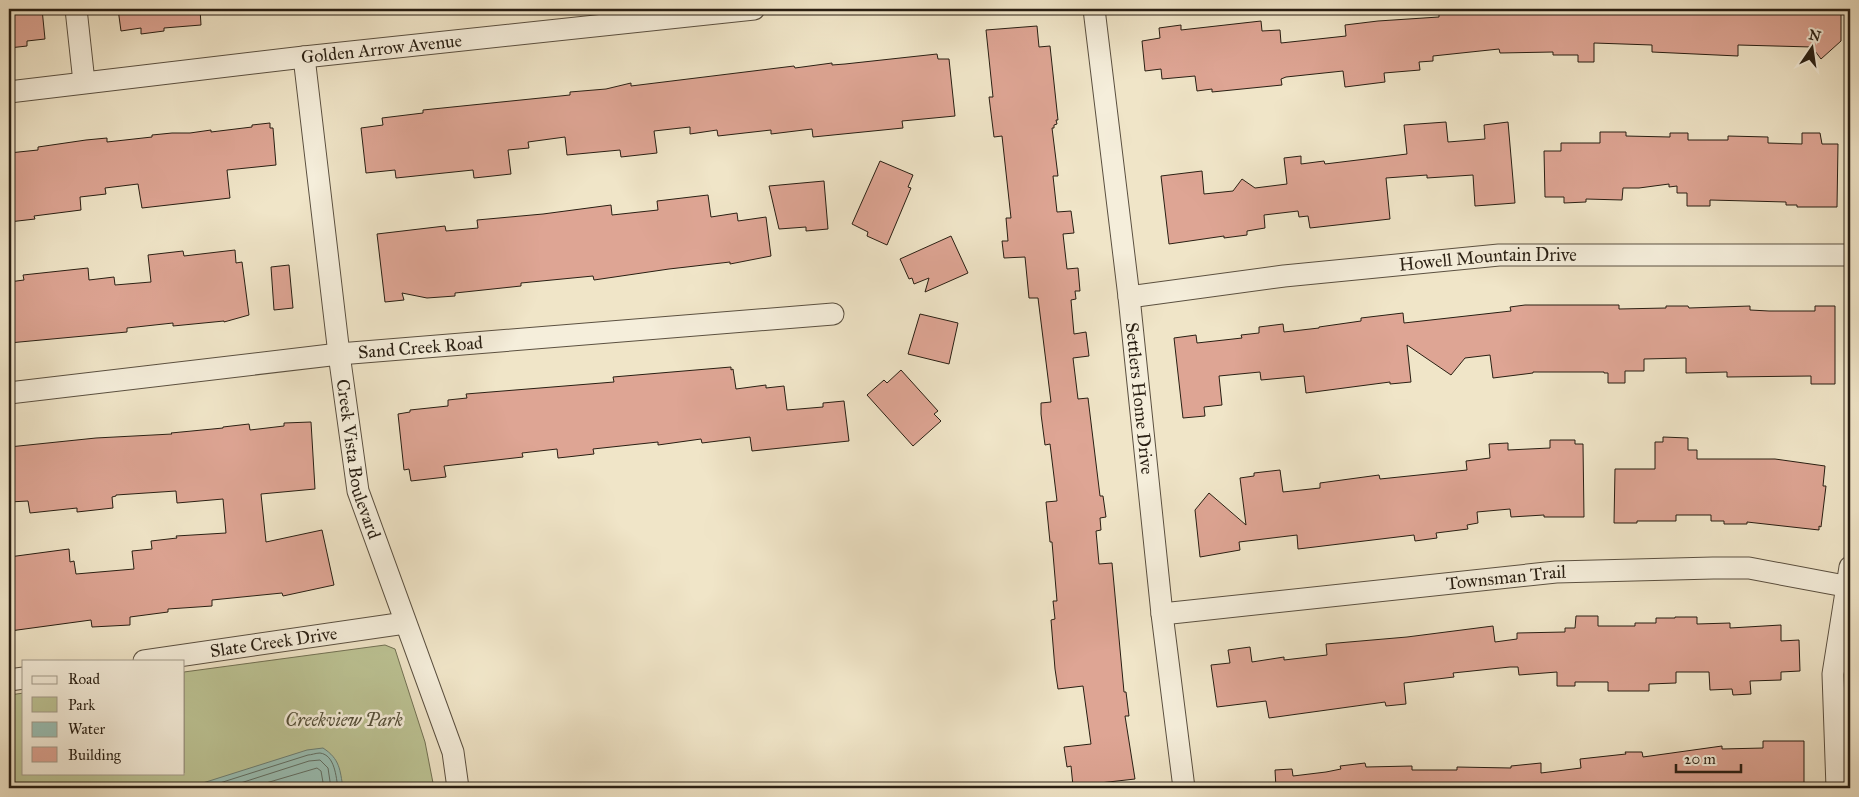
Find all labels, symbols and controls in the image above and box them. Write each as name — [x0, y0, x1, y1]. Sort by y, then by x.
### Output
north arrow — [1786, 22, 1836, 72]
text: N — [1807, 26, 1823, 45]
street label: Golden Arrow Avenue — [300, 29, 463, 68]
street label: Howell Mountain Drive — [1398, 244, 1577, 276]
street label: Settlers Home Drive — [1121, 321, 1158, 475]
street label: Sand Creek Road — [357, 331, 484, 363]
street label: Creek Vista Boulevard — [332, 378, 385, 542]
street label: Townsman Trail — [1445, 561, 1566, 595]
street label: Slate Creek Drive — [209, 622, 339, 662]
legend — [22, 660, 185, 774]
text: Road — [68, 670, 100, 688]
text: Park — [68, 696, 95, 714]
park label: Creekview Park — [285, 709, 403, 731]
text: Water — [68, 720, 105, 738]
scale bar — [1676, 742, 1742, 774]
text: Building — [68, 746, 122, 764]
text: 20 m — [1684, 750, 1716, 768]

